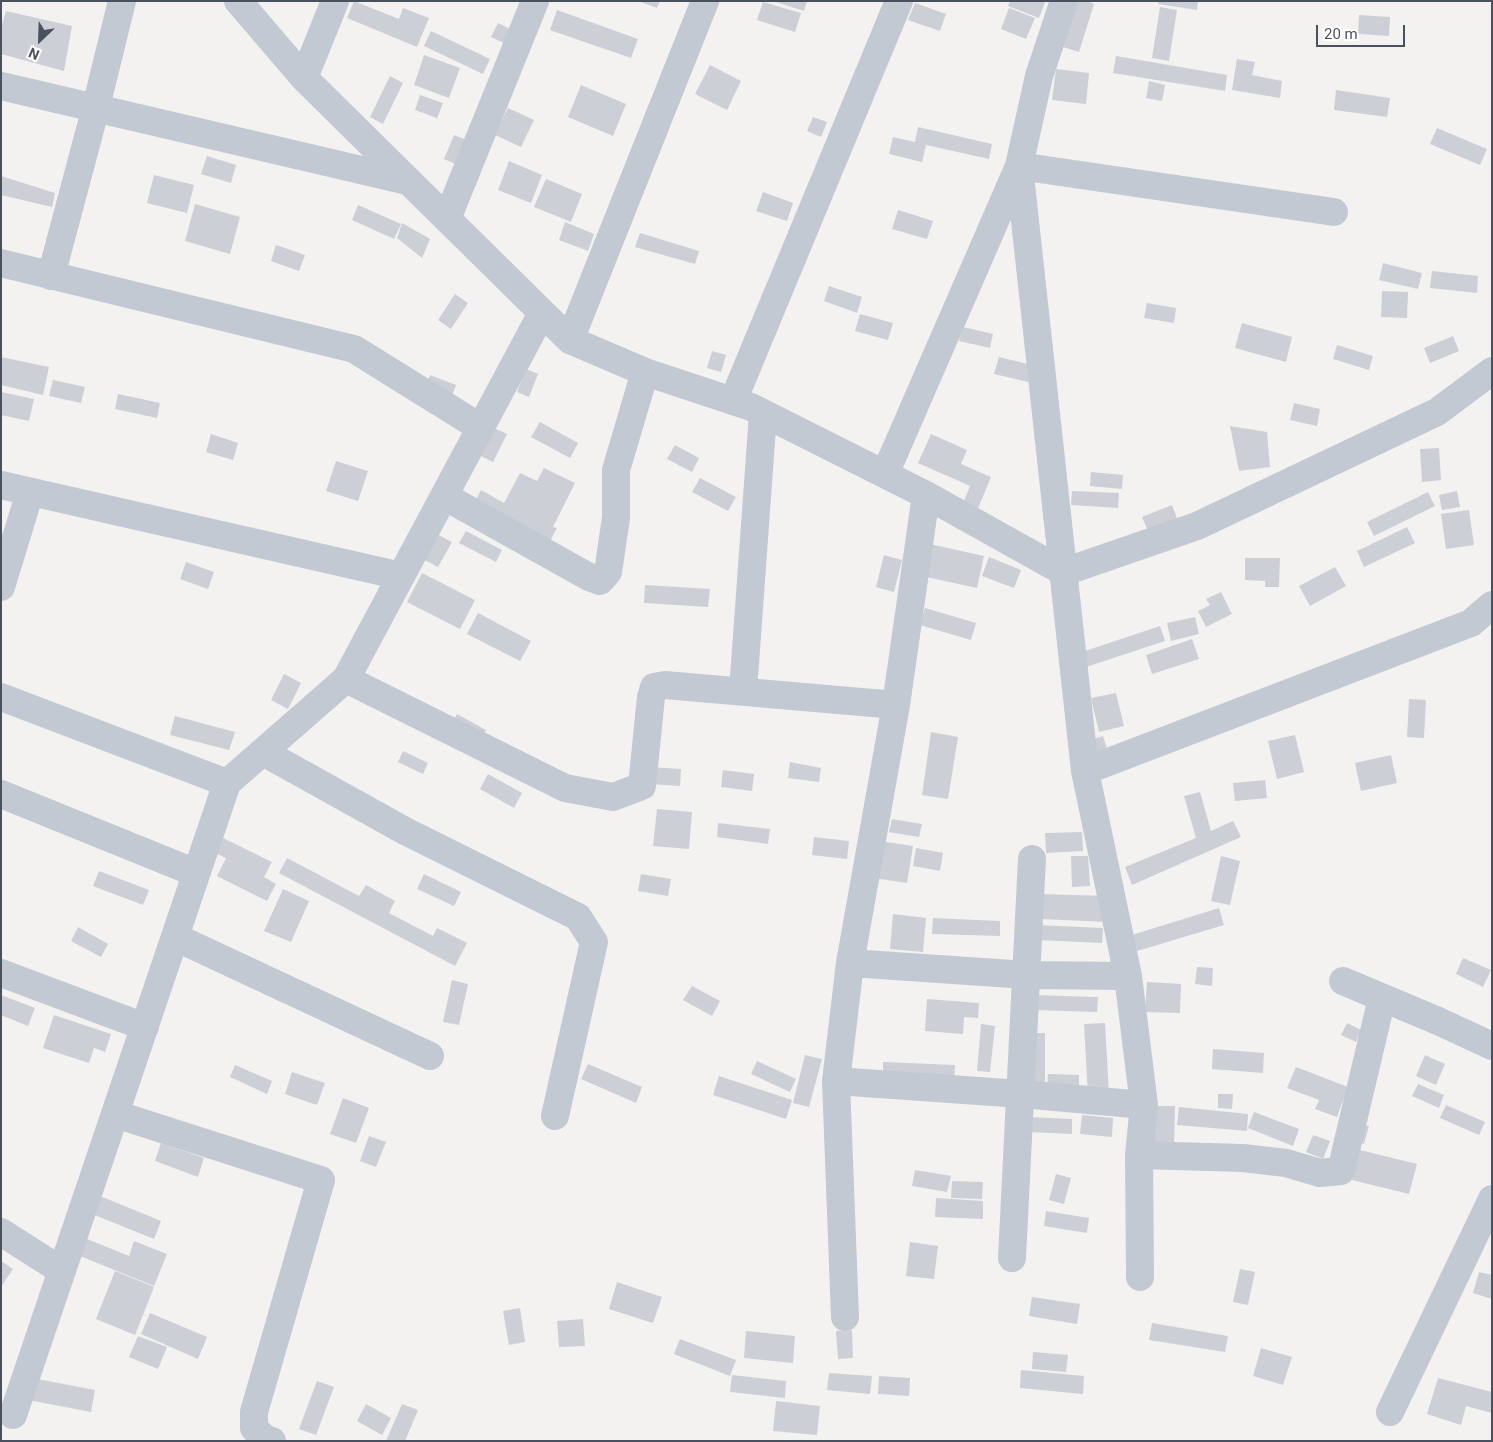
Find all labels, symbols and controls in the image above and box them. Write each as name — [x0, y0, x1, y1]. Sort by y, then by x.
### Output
north arrow — [15, 15, 65, 65]
scale bar — [1318, 15, 1407, 47]
text: 20 m — [1324, 25, 1358, 43]
text: N — [26, 44, 42, 63]

